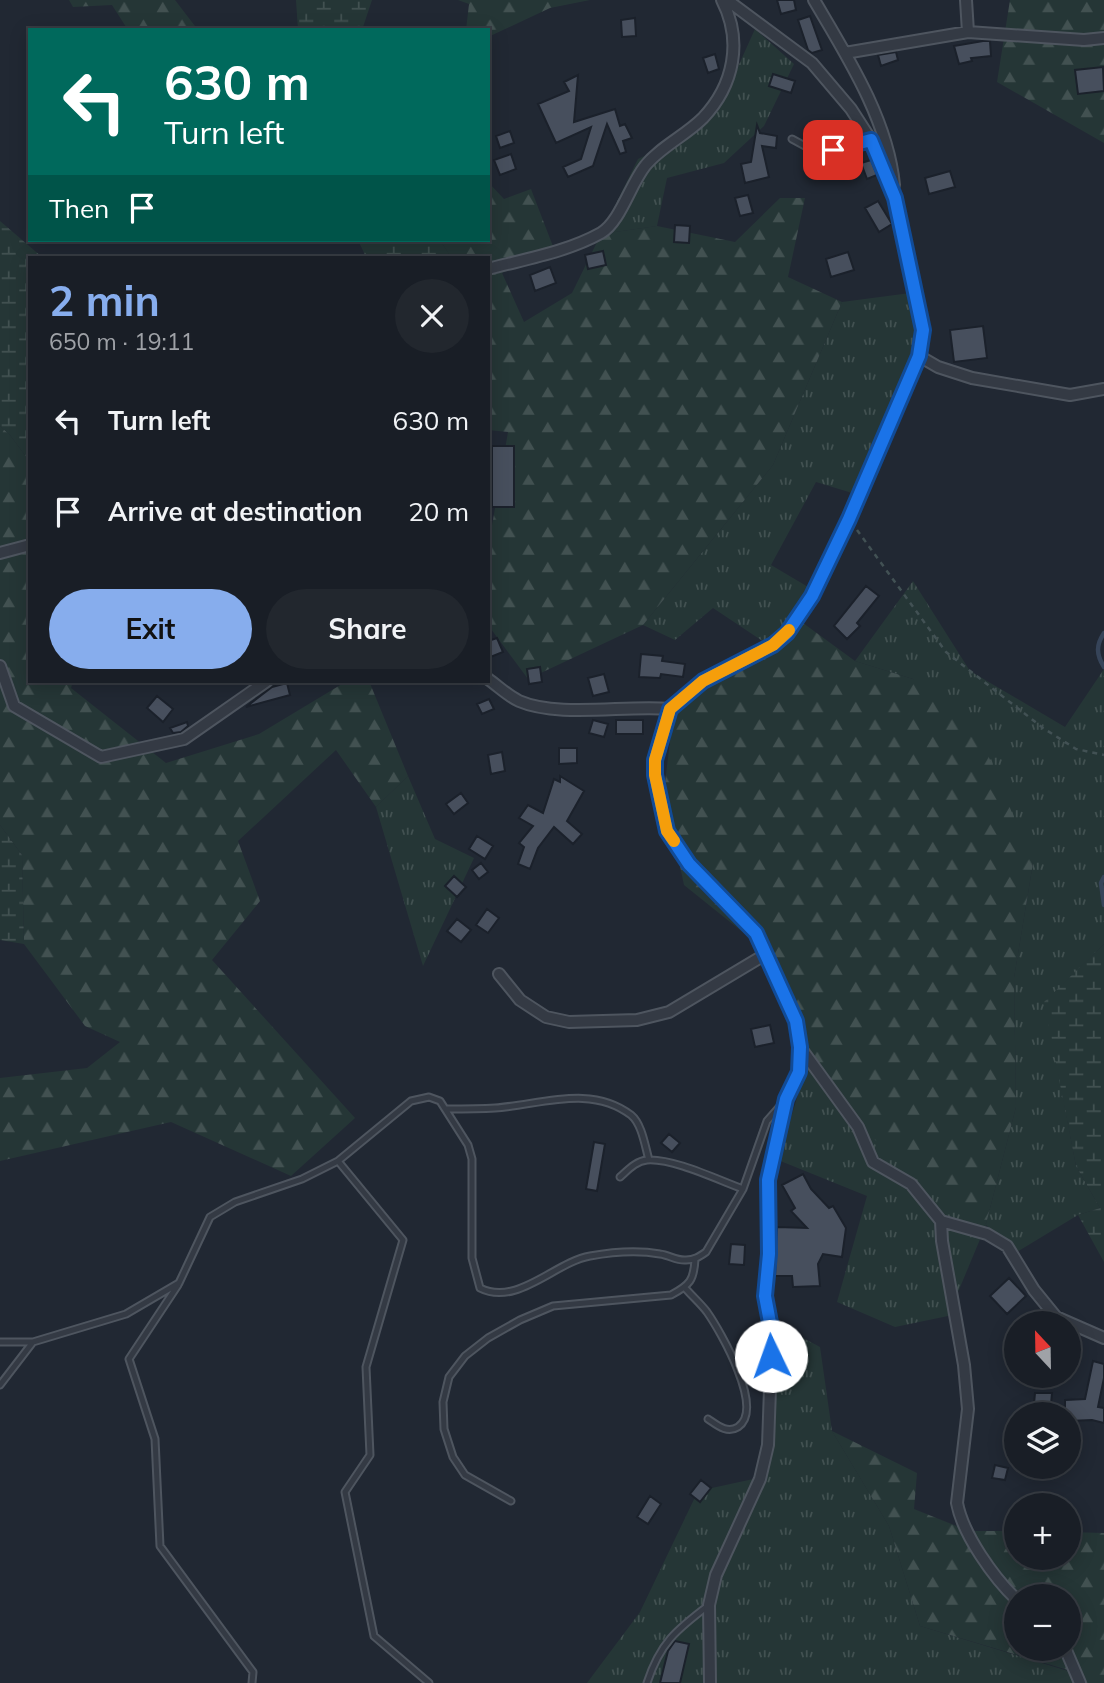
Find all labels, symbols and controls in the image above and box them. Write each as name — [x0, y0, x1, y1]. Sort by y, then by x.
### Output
text: 630 m — [164, 51, 310, 112]
icon: left — [49, 56, 140, 147]
text: Turn left — [164, 112, 284, 152]
pin — [803, 120, 863, 180]
icon: arrive — [814, 131, 852, 169]
icon: arrive — [123, 189, 161, 227]
text: Then — [49, 192, 109, 225]
text: 2 min — [49, 274, 160, 327]
button: close — [395, 279, 469, 353]
text: 650 m · 19:11 — [49, 327, 194, 356]
icon: left — [49, 402, 87, 440]
text: Turn left — [108, 404, 210, 437]
text: 630 m — [393, 404, 469, 437]
icon: arrive — [49, 493, 87, 531]
text: Arrive at destination — [108, 495, 363, 528]
text: 20 m — [408, 495, 469, 528]
button: Exit — [49, 589, 252, 669]
button: Share — [266, 589, 469, 669]
north arrow — [1004, 1311, 1082, 1388]
map controls — [1004, 1311, 1081, 1661]
position arrow — [734, 1319, 808, 1393]
button: layers — [1004, 1402, 1081, 1479]
button: + — [1004, 1493, 1081, 1570]
button: − — [1004, 1584, 1081, 1661]

